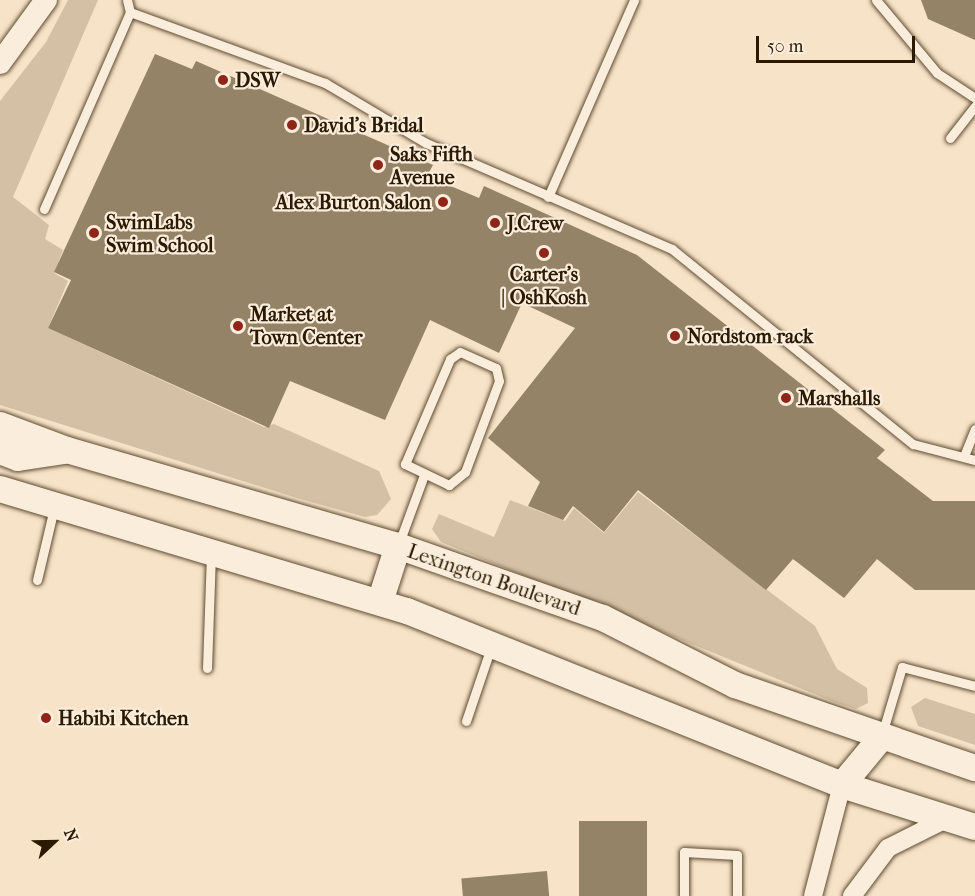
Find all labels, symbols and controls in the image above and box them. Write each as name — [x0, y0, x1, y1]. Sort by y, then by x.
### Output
scale bar — [759, 24, 918, 62]
text: 50 m — [767, 36, 803, 57]
place label: DSW — [235, 68, 280, 92]
marker: DSW — [216, 73, 230, 87]
place label: David's Bridal — [304, 113, 424, 137]
marker: David's Bridal — [285, 118, 299, 132]
place label: Saks Fifth Avenue — [390, 142, 473, 189]
marker: Saks Fifth Avenue — [371, 158, 385, 172]
place label: Alex Burton Salon — [276, 190, 431, 214]
marker: Alex Burton Salon — [436, 195, 450, 209]
place label: SwimLabs Swim School — [106, 210, 214, 257]
place label: J.Crew — [507, 211, 564, 235]
marker: J.Crew — [488, 216, 502, 230]
marker: SwimLabs Swim School — [87, 226, 101, 240]
marker: Carter's | OshKosh — [537, 246, 551, 260]
place label: Carter's | OshKosh — [501, 262, 587, 309]
place label: Market at Town Center — [250, 302, 363, 349]
marker: Market at Town Center — [231, 319, 245, 333]
place label: Nordstom rack — [687, 324, 813, 348]
marker: Nordstom rack — [668, 329, 682, 343]
place label: Marshalls — [798, 386, 880, 410]
marker: Marshalls — [779, 391, 793, 405]
street label: Lexington Boulevard — [404, 539, 584, 621]
place label: Habibi Kitchen — [58, 706, 189, 730]
marker: Habibi Kitchen — [39, 711, 53, 725]
north arrow — [24, 812, 84, 872]
text: N — [60, 826, 82, 844]

